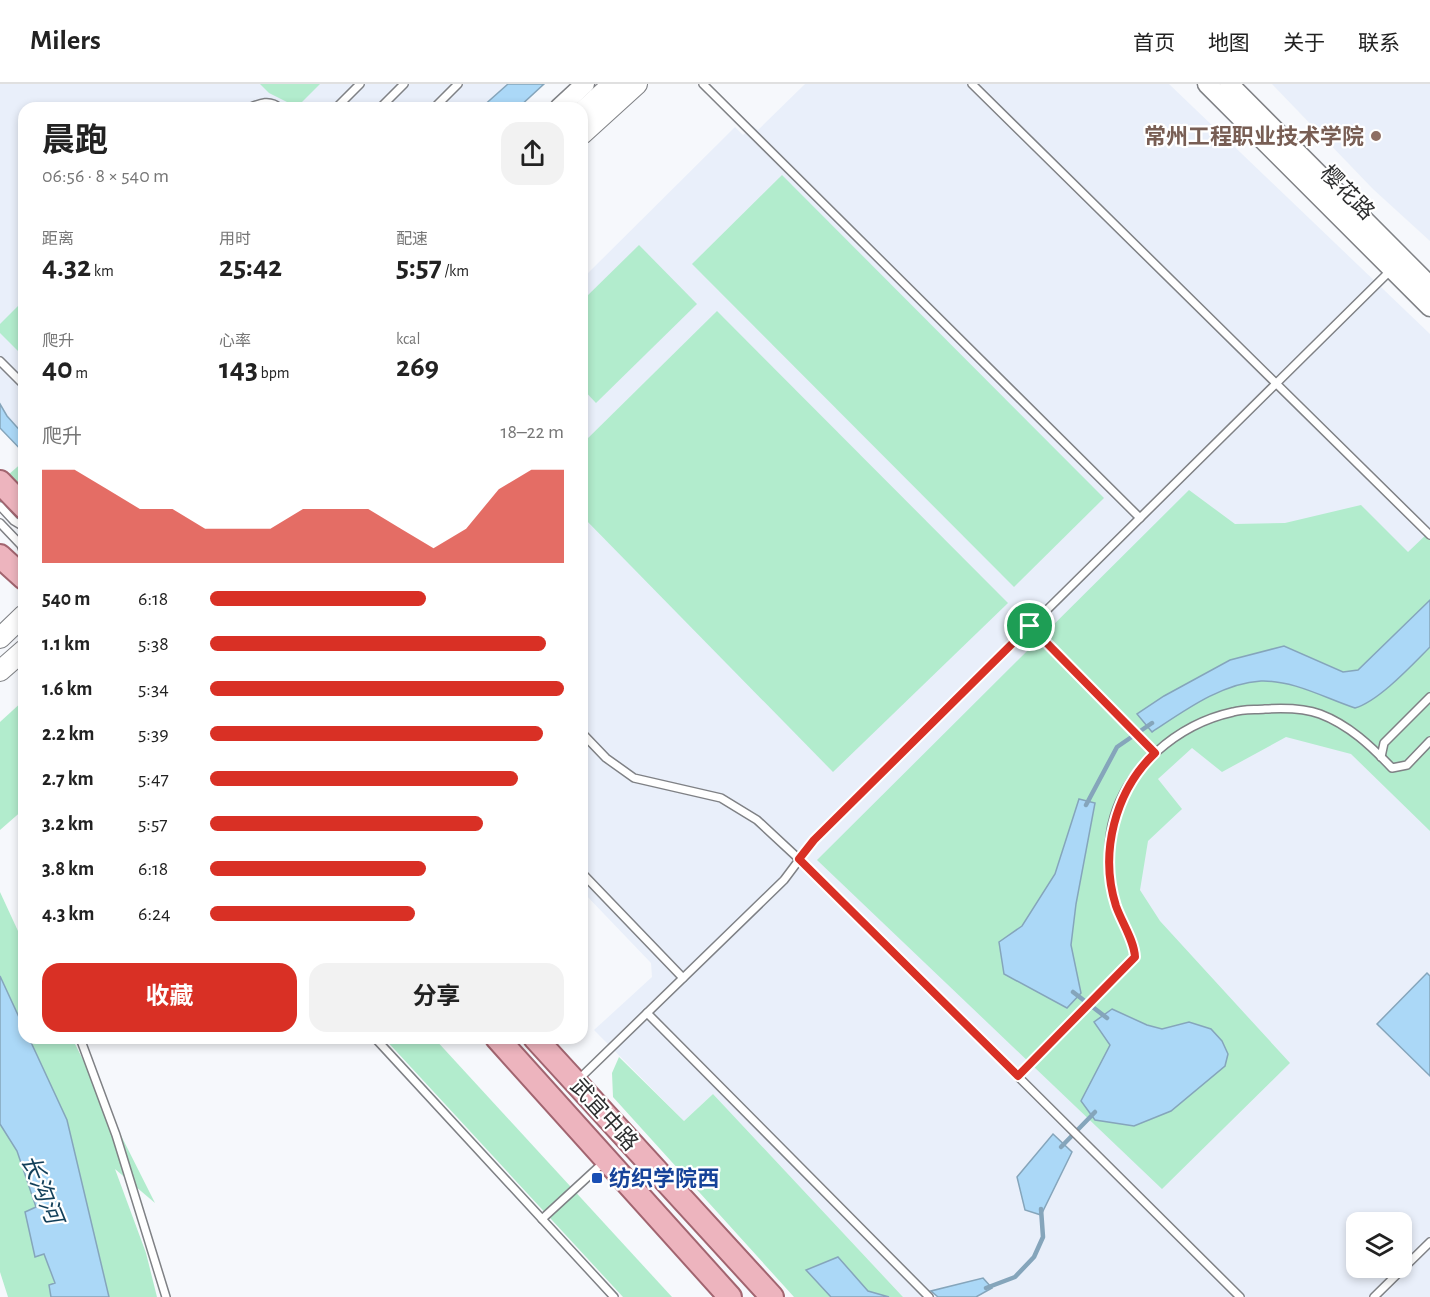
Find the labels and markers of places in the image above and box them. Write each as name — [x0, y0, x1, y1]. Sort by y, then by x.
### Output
place label: 常州工程职业技术学院 — [1144, 125, 1364, 148]
marker: 常州工程职业技术学院 — [1369, 129, 1383, 143]
pin — [1004, 600, 1055, 651]
place label: 纺织学院西 — [609, 1166, 719, 1190]
marker: 纺织学院西 — [590, 1171, 604, 1185]

